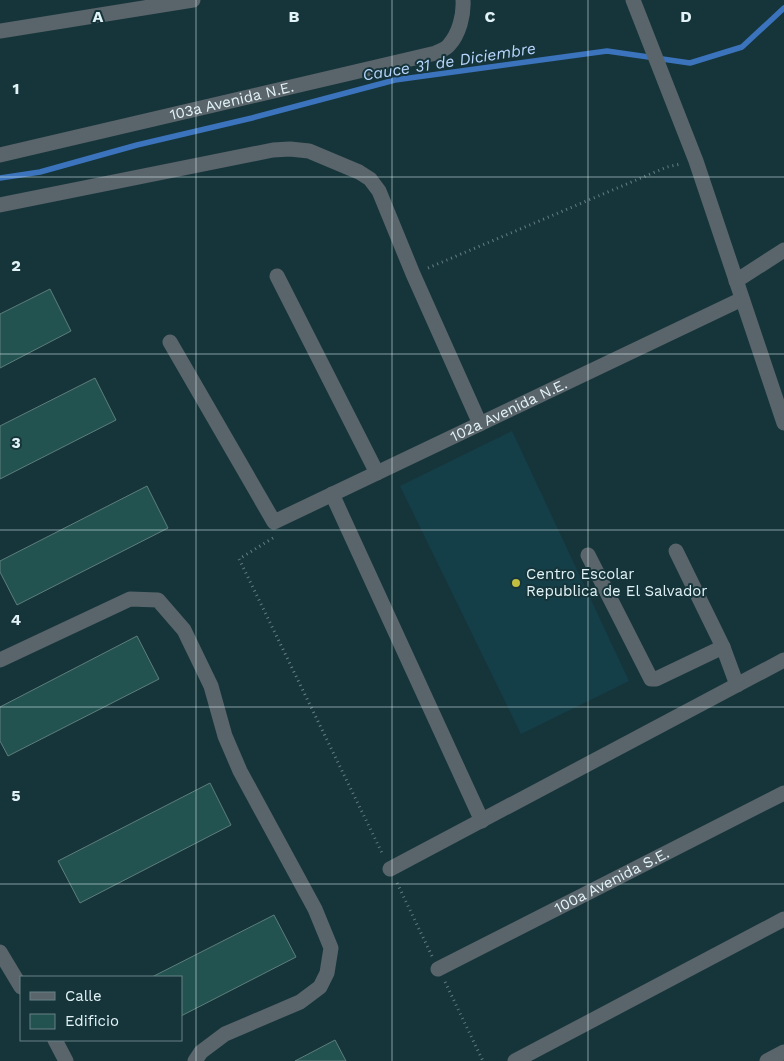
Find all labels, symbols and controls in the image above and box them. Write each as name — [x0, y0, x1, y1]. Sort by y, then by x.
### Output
text: A — [93, 7, 104, 26]
text: B — [289, 7, 300, 26]
text: C — [485, 7, 496, 26]
text: D — [680, 7, 692, 26]
water label: Cauce 31 de Diciembre — [361, 38, 537, 85]
street label: 103a Avenida N.E. — [168, 78, 296, 124]
text: 1 — [13, 79, 19, 98]
text: 2 — [11, 256, 21, 275]
street label: 102a Avenida N.E. — [448, 375, 570, 446]
text: 3 — [11, 433, 21, 452]
place label: Centro Escolar Republica de El Salvador — [526, 565, 707, 600]
marker: Centro Escolar Republica de El Salvador — [510, 577, 522, 589]
text: 4 — [11, 610, 21, 629]
text: 5 — [11, 786, 21, 805]
street label: 100a Avenida S.E. — [551, 844, 672, 917]
legend — [20, 976, 182, 1041]
text: Calle — [65, 987, 102, 1005]
text: Edificio — [65, 1012, 119, 1030]

